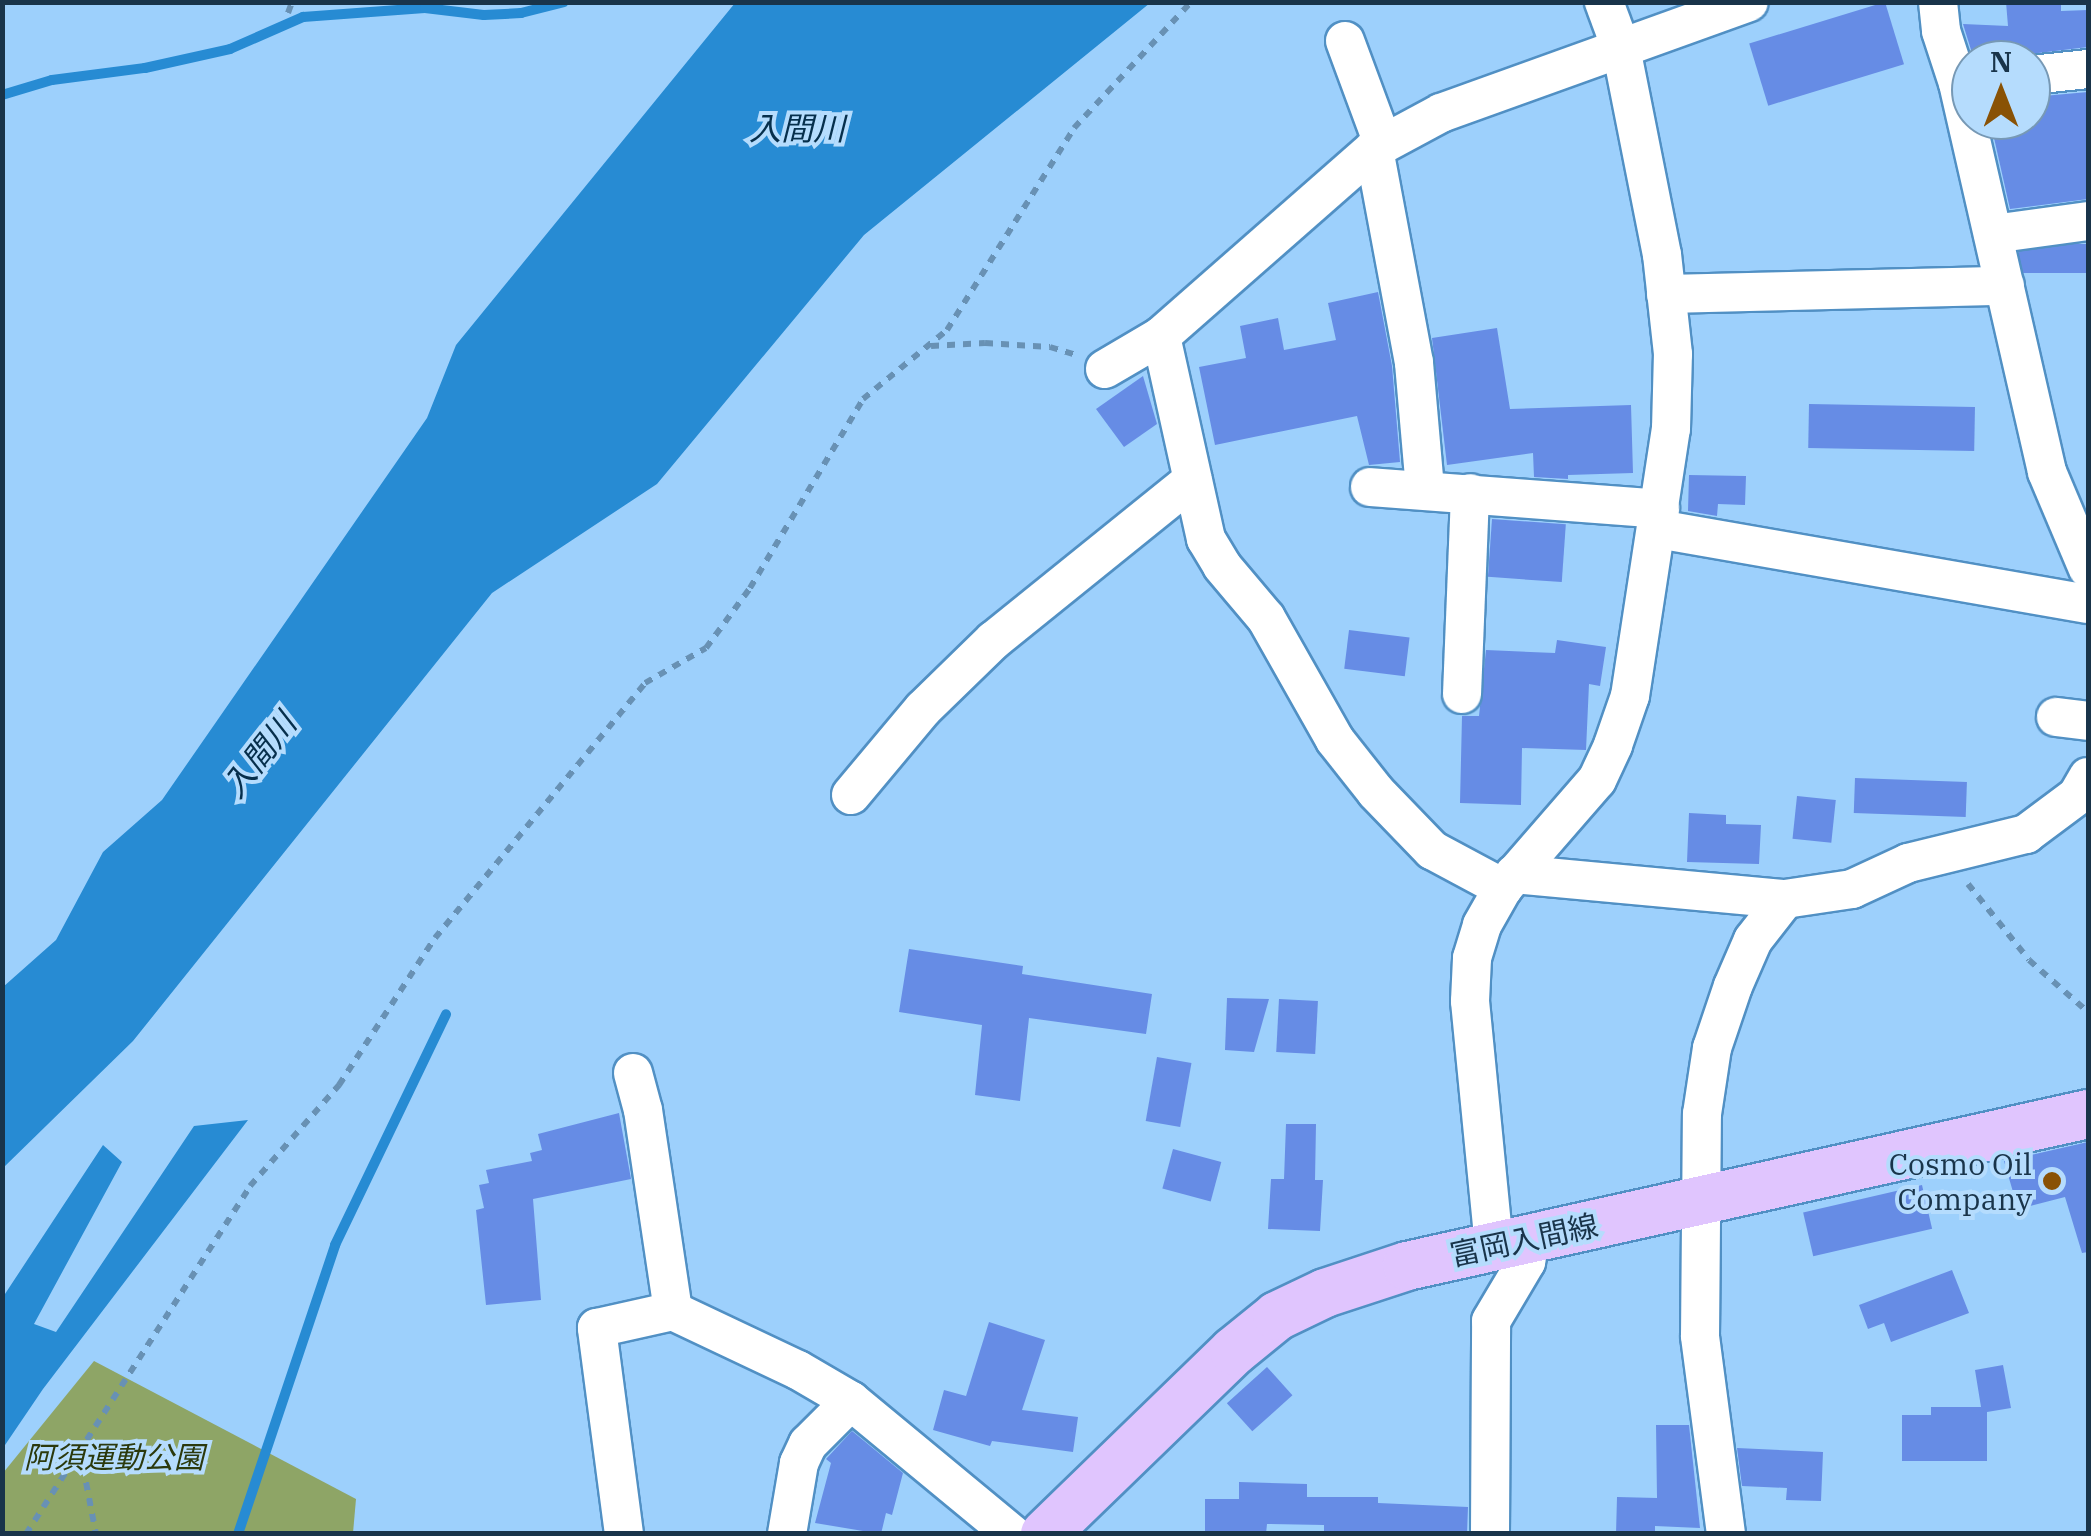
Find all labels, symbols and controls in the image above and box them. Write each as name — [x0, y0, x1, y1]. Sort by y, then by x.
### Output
north arrow — [1951, 40, 2051, 140]
text: N — [1990, 43, 2012, 80]
water label: 入間川 — [749, 109, 845, 147]
water label: 入間川 — [214, 705, 304, 805]
place label: Cosmo Oil Company — [1889, 1146, 2032, 1216]
marker: Cosmo Oil Company — [2041, 1170, 2063, 1192]
street label: 富岡入間線 — [1447, 1207, 1601, 1273]
park label: 阿須運動公園 — [24, 1439, 204, 1475]

